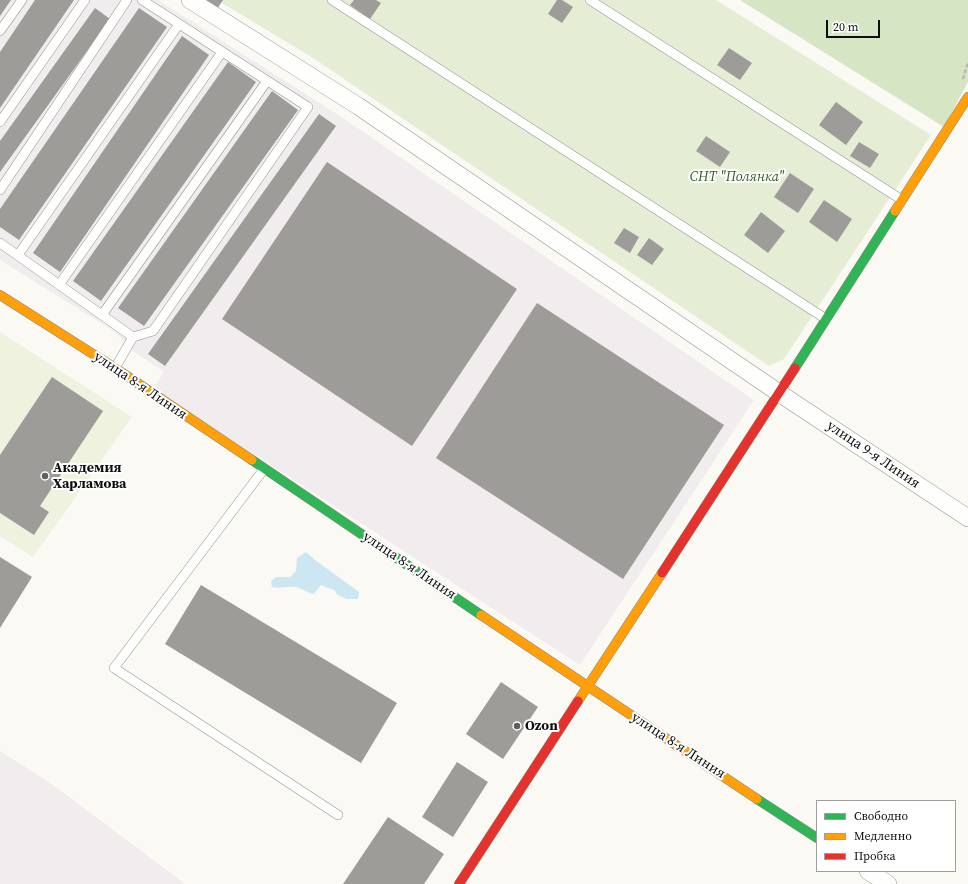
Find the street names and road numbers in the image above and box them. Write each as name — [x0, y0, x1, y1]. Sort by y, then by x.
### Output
street label: улица 8-я Линия — [90, 349, 190, 423]
street label: улица 9-я Линия — [823, 418, 923, 492]
street label: улица 8-я Линия — [359, 529, 459, 603]
street label: улица 8-я Линия — [628, 709, 728, 783]

